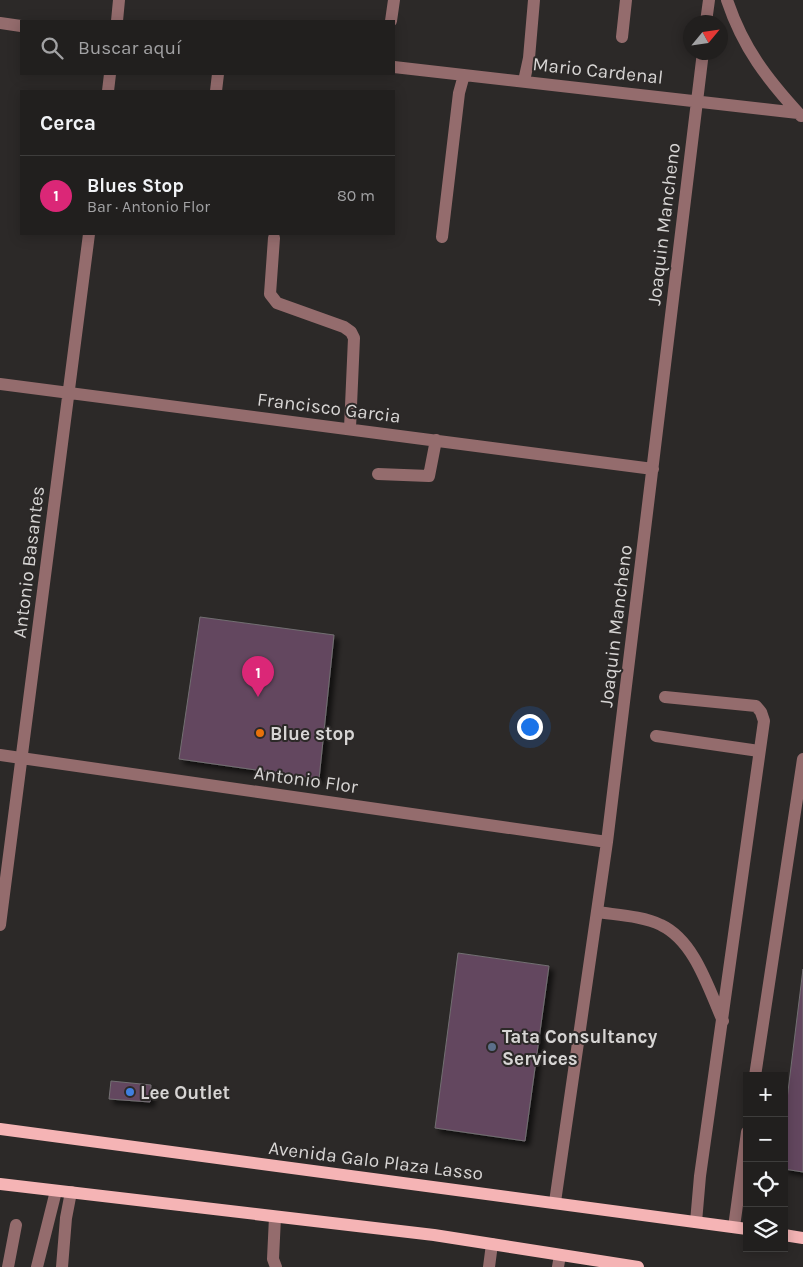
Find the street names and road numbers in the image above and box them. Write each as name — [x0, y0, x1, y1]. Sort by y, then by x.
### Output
street label: Mario Cardenal — [531, 53, 664, 89]
street label: Joaquin Mancheno — [643, 142, 685, 307]
street label: Francisco Garcia — [256, 388, 402, 428]
street label: Antonio Basantes — [9, 485, 49, 639]
street label: Joaquin Mancheno — [595, 544, 637, 709]
street label: Antonio Flor — [253, 762, 359, 798]
street label: Avenida Galo Plaza Lasso — [267, 1137, 484, 1185]

